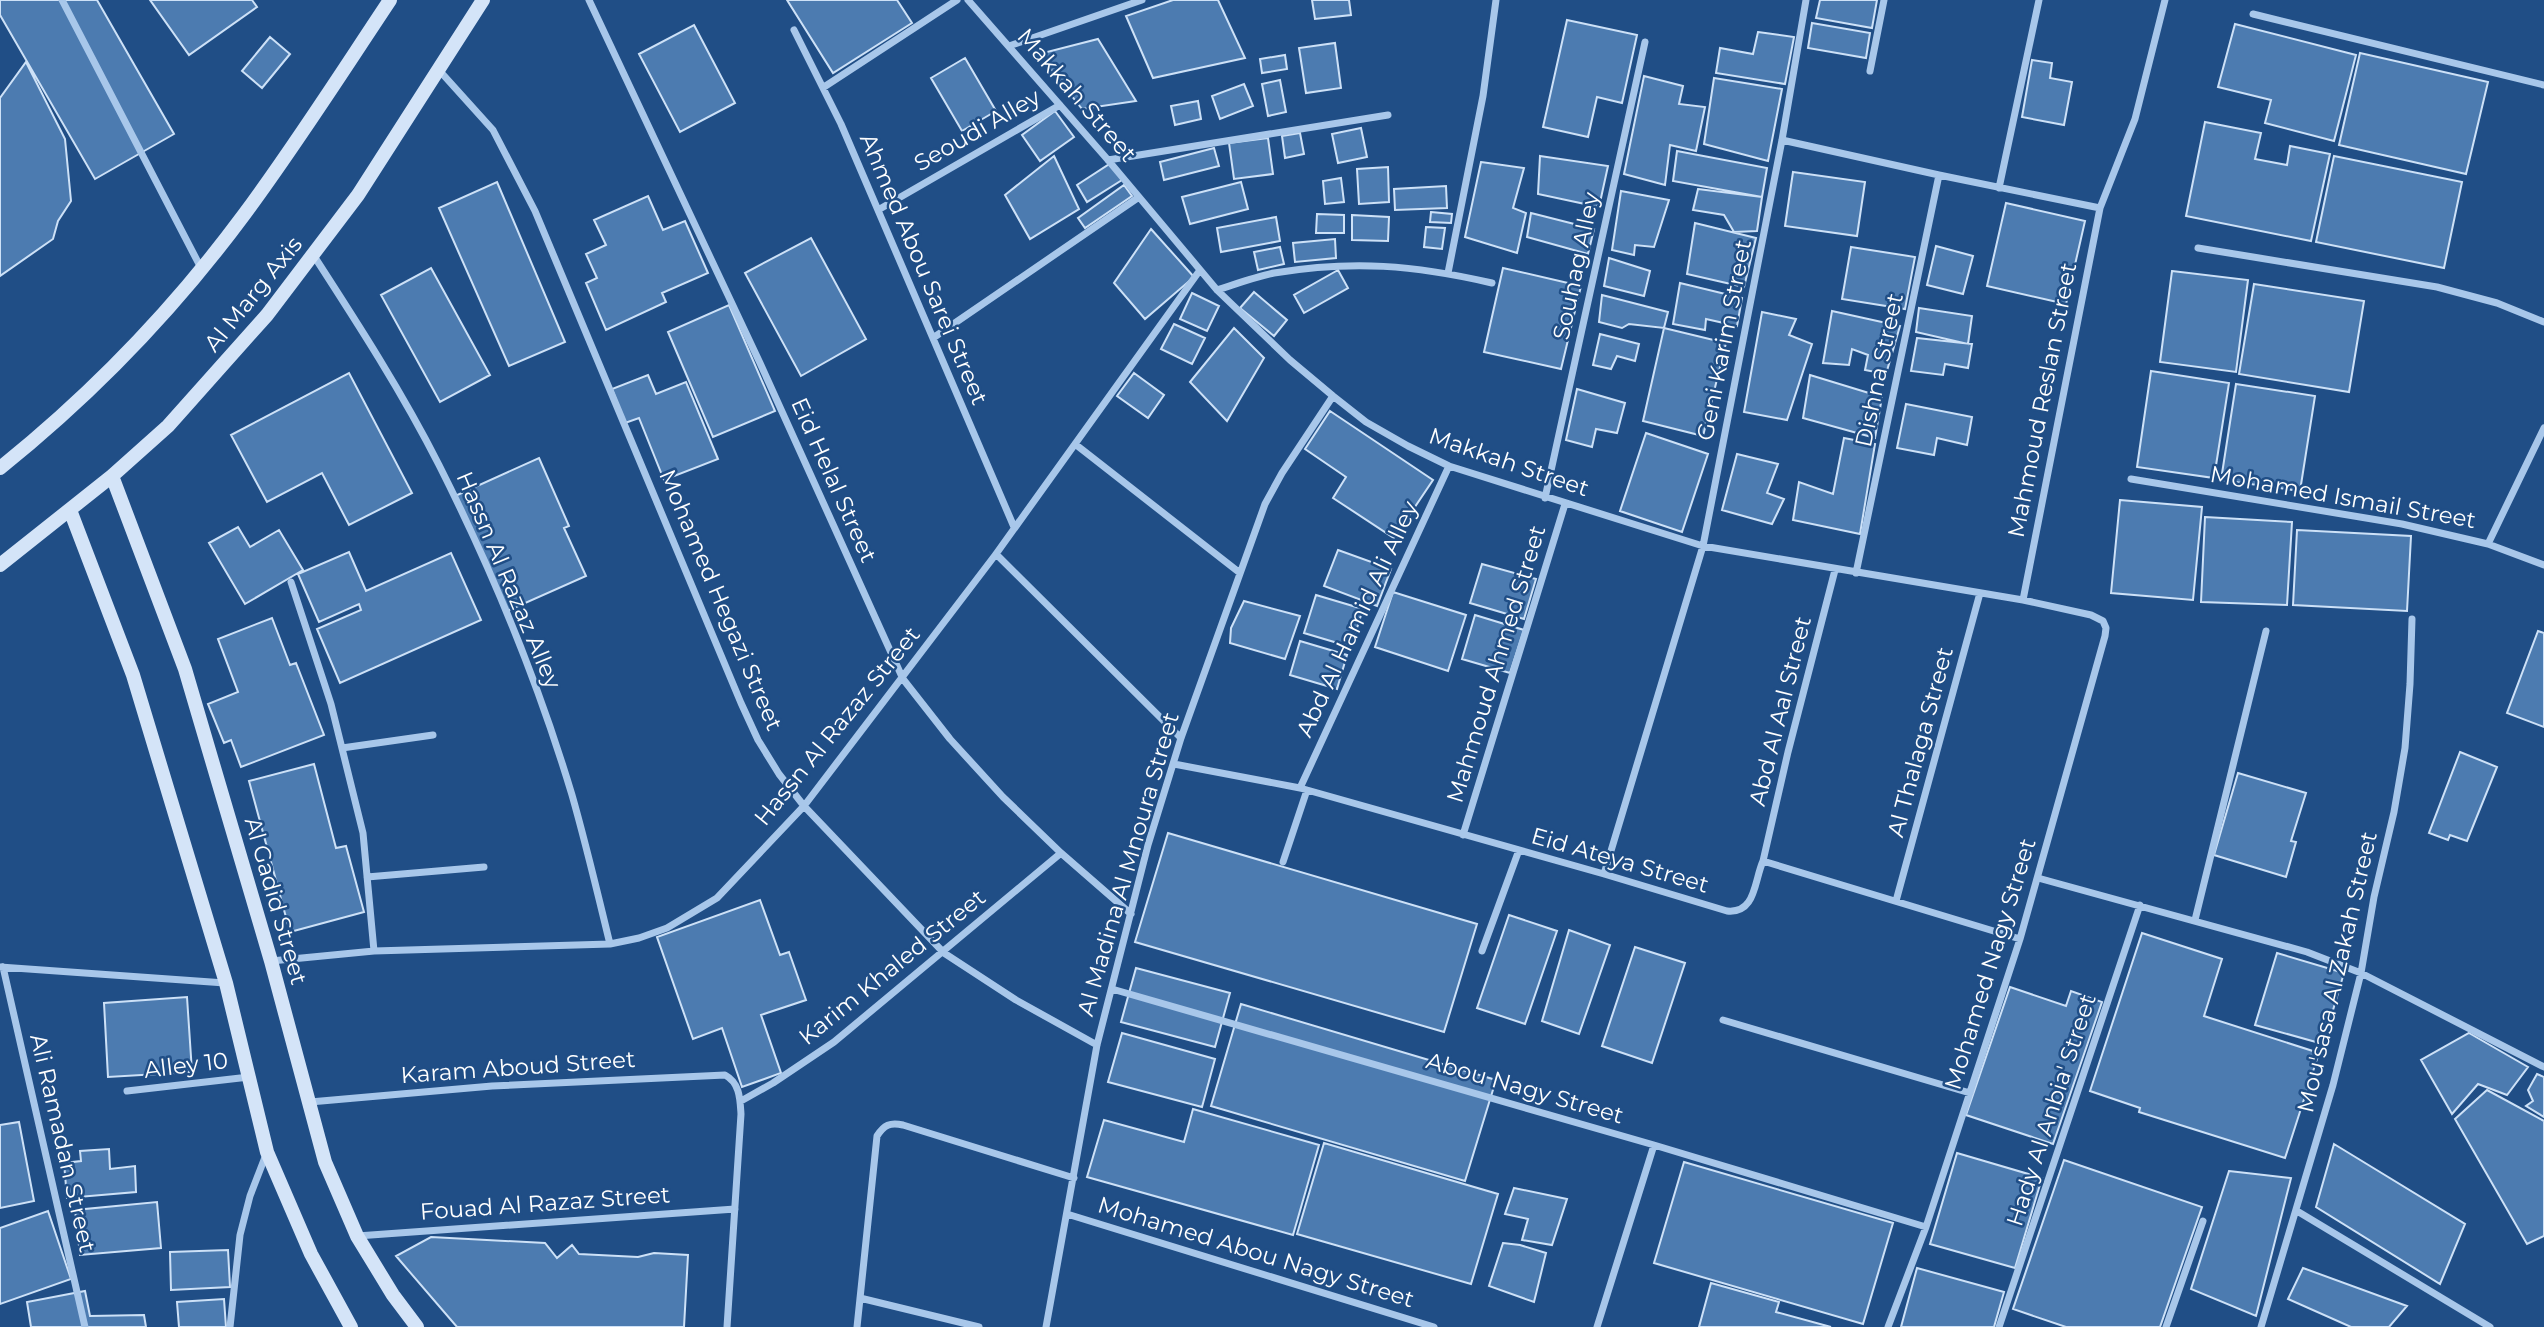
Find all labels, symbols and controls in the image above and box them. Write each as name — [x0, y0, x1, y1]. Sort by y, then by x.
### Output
street label: Makkah Street — [1011, 23, 1143, 167]
street label: Seoudi Alley — [909, 82, 1045, 177]
street label: Ahmed Abou Sarei Street — [854, 129, 994, 409]
street label: Souhag Alley — [1547, 189, 1605, 342]
street label: Al Marg Axis — [198, 231, 308, 357]
street label: Geni Karim Street — [1691, 237, 1757, 443]
street label: Mahmoud Reslan Street — [2002, 260, 2082, 540]
street label: Dishna Street — [1849, 290, 1909, 450]
street label: Eid Helal Street — [785, 393, 883, 567]
street label: Makkah Street — [1425, 421, 1593, 503]
street label: Mohamed Ismail Street — [2208, 460, 2478, 534]
street label: Mohamed Hegazi Street — [653, 465, 789, 735]
street label: Hassn Al Razaz Alley — [451, 467, 568, 693]
street label: Abd Al Hamid Ali Alley — [1290, 496, 1424, 741]
street label: Mahmoud Ahmed Street — [1440, 522, 1552, 806]
street label: Abd Al Aal Street — [1743, 613, 1817, 809]
street label: Hassn Al Razaz Street — [748, 621, 926, 831]
street label: Al Thalaga Street — [1881, 644, 1959, 840]
street label: Al Madina Al Mnoura Street — [1071, 709, 1185, 1019]
street label: Al Gadid Street — [239, 814, 313, 988]
street label: Eid Ateya Street — [1528, 821, 1712, 899]
street label: Mou'sasa Al Zakah Street — [2291, 829, 2383, 1115]
street label: Mohamed Nagy Street — [1938, 835, 2042, 1093]
street label: Karim Khaled Street — [793, 883, 991, 1051]
street label: Hady Al Anbia' Street — [2000, 990, 2102, 1230]
street label: Ali Ramadan Street — [24, 1031, 102, 1255]
street label: Karam Aboud Street — [400, 1045, 636, 1089]
street label: Alley 10 — [142, 1046, 230, 1084]
street label: Abou Nagy Street — [1423, 1046, 1627, 1130]
street label: Fouad Al Razaz Street — [419, 1180, 671, 1226]
street label: Mohamed Abou Nagy Street — [1094, 1190, 1418, 1314]

